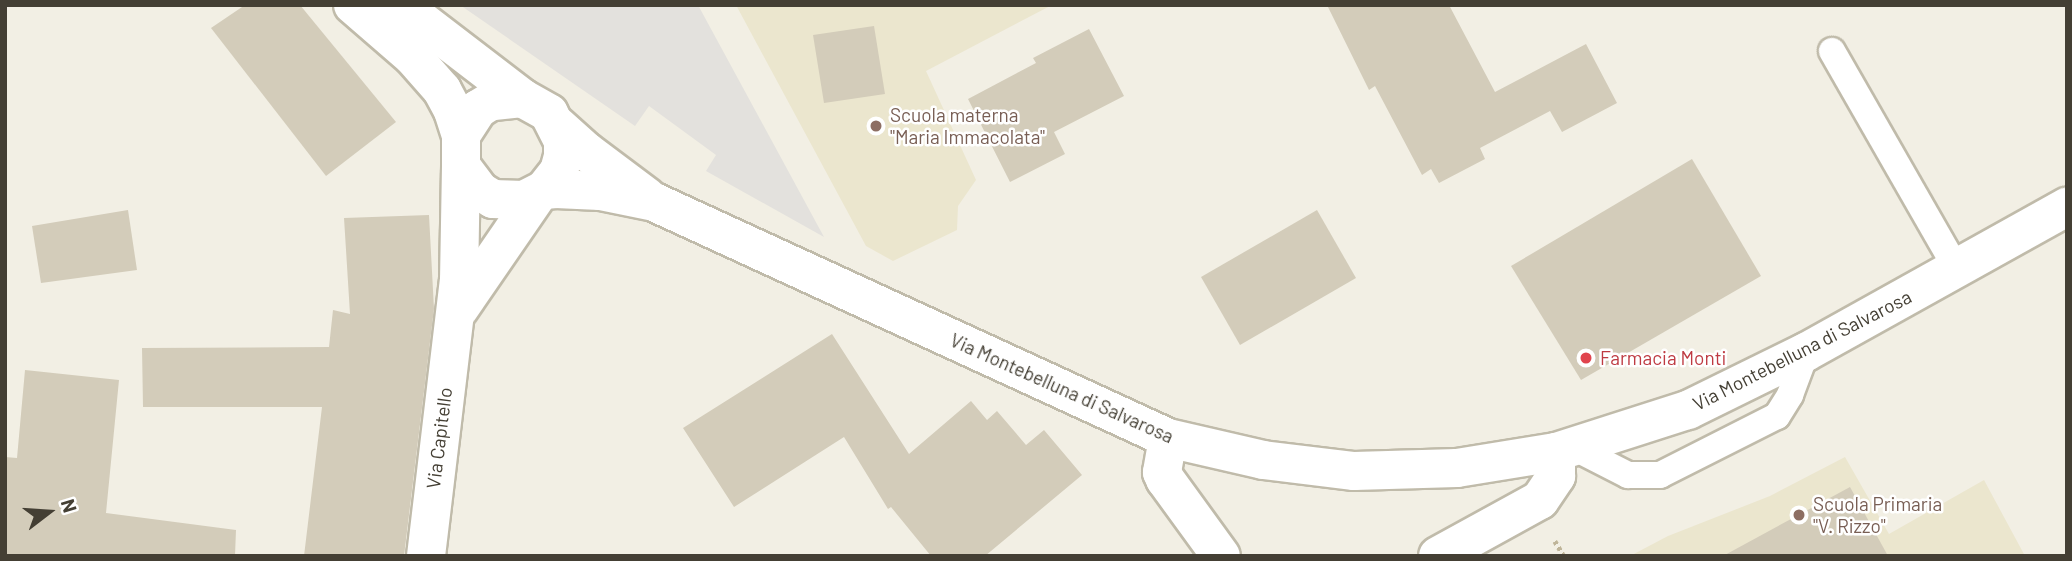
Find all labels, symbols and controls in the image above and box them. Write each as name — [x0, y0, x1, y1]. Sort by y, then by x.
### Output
place label: Scuola materna "Maria Immacolata" — [890, 104, 1045, 148]
marker: Scuola materna "Maria Immacolata" — [868, 118, 884, 134]
street label: Via Montebelluna di Salvarosa — [1689, 285, 1915, 415]
street label: Via Montebelluna di Salvarosa — [947, 328, 1177, 448]
place label: Farmacia Monti — [1600, 347, 1726, 369]
marker: Farmacia Monti — [1578, 350, 1594, 366]
street label: Via Capitello — [421, 386, 457, 490]
north arrow — [14, 477, 84, 547]
place label: Scuola Primaria "V. Rizzo" — [1813, 493, 1942, 537]
text: N — [57, 496, 82, 515]
marker: Scuola Primaria "V. Rizzo" — [1791, 507, 1807, 523]

